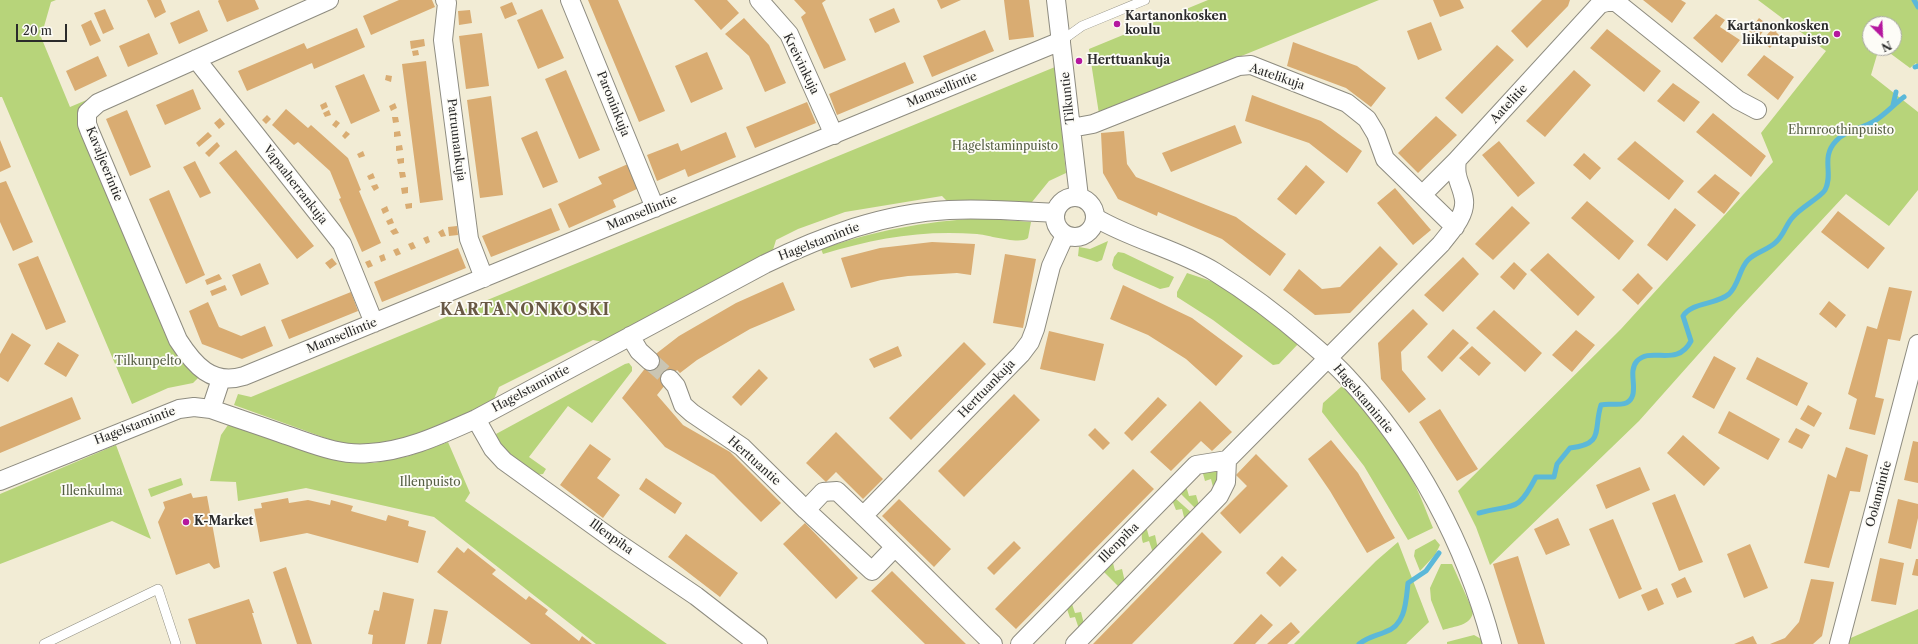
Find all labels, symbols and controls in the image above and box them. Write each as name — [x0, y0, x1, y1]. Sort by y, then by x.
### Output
place label: Kartanonkosken koulu — [1125, 10, 1227, 38]
scale bar — [18, 16, 69, 42]
north arrow — [1862, 16, 1902, 56]
marker: Kartanonkosken koulu — [1112, 19, 1122, 29]
place label: Kartanonkosken liikuntapuisto — [1727, 20, 1829, 48]
text: 20 m — [23, 23, 52, 38]
marker: Kartanonkosken liikuntapuisto — [1832, 29, 1842, 39]
street label: Kreivinkuja — [780, 31, 822, 97]
text: N — [1879, 38, 1894, 54]
place label: Herttuankuja — [1087, 54, 1170, 68]
marker: Herttuankuja — [1074, 56, 1084, 66]
street label: Aatelikuja — [1247, 61, 1307, 93]
street label: Paroninkuja — [593, 69, 633, 139]
street label: Mamsellintie — [905, 69, 979, 111]
street label: Tilkuntie — [1058, 71, 1078, 125]
street label: Aatelitie — [1487, 82, 1531, 126]
street label: Patruunankuja — [444, 98, 468, 182]
park label: Ehrnroothinpuisto — [1788, 124, 1894, 138]
street label: Kavaljeerintie — [83, 125, 125, 203]
park label: Hagelstaminpuisto — [952, 140, 1058, 154]
street label: Vapaaherrankuja — [260, 143, 330, 227]
street label: Mamsellintie — [605, 192, 679, 234]
street label: Hagelstamintie — [776, 220, 862, 264]
district label: KARTANONKOSKI — [440, 300, 610, 320]
street label: Mamsellintie — [305, 315, 379, 357]
park label: Tilkunpelto — [114, 355, 182, 369]
street label: Herttuankuja — [956, 357, 1018, 421]
street label: Hagelstamintie — [1330, 362, 1396, 436]
street label: Hagelstamintie — [490, 363, 572, 415]
street label: Hagelstamintie — [92, 404, 178, 448]
street label: Herttuantie — [725, 434, 783, 488]
street label: Oolannintie — [1863, 459, 1895, 529]
park label: Illenpuisto — [399, 476, 461, 490]
park label: Illenkulma — [61, 485, 123, 499]
place label: K-Market — [194, 515, 253, 529]
street label: Illenpiha — [586, 516, 636, 558]
marker: K-Market — [181, 517, 191, 527]
street label: Illenpiha — [1096, 520, 1142, 566]

